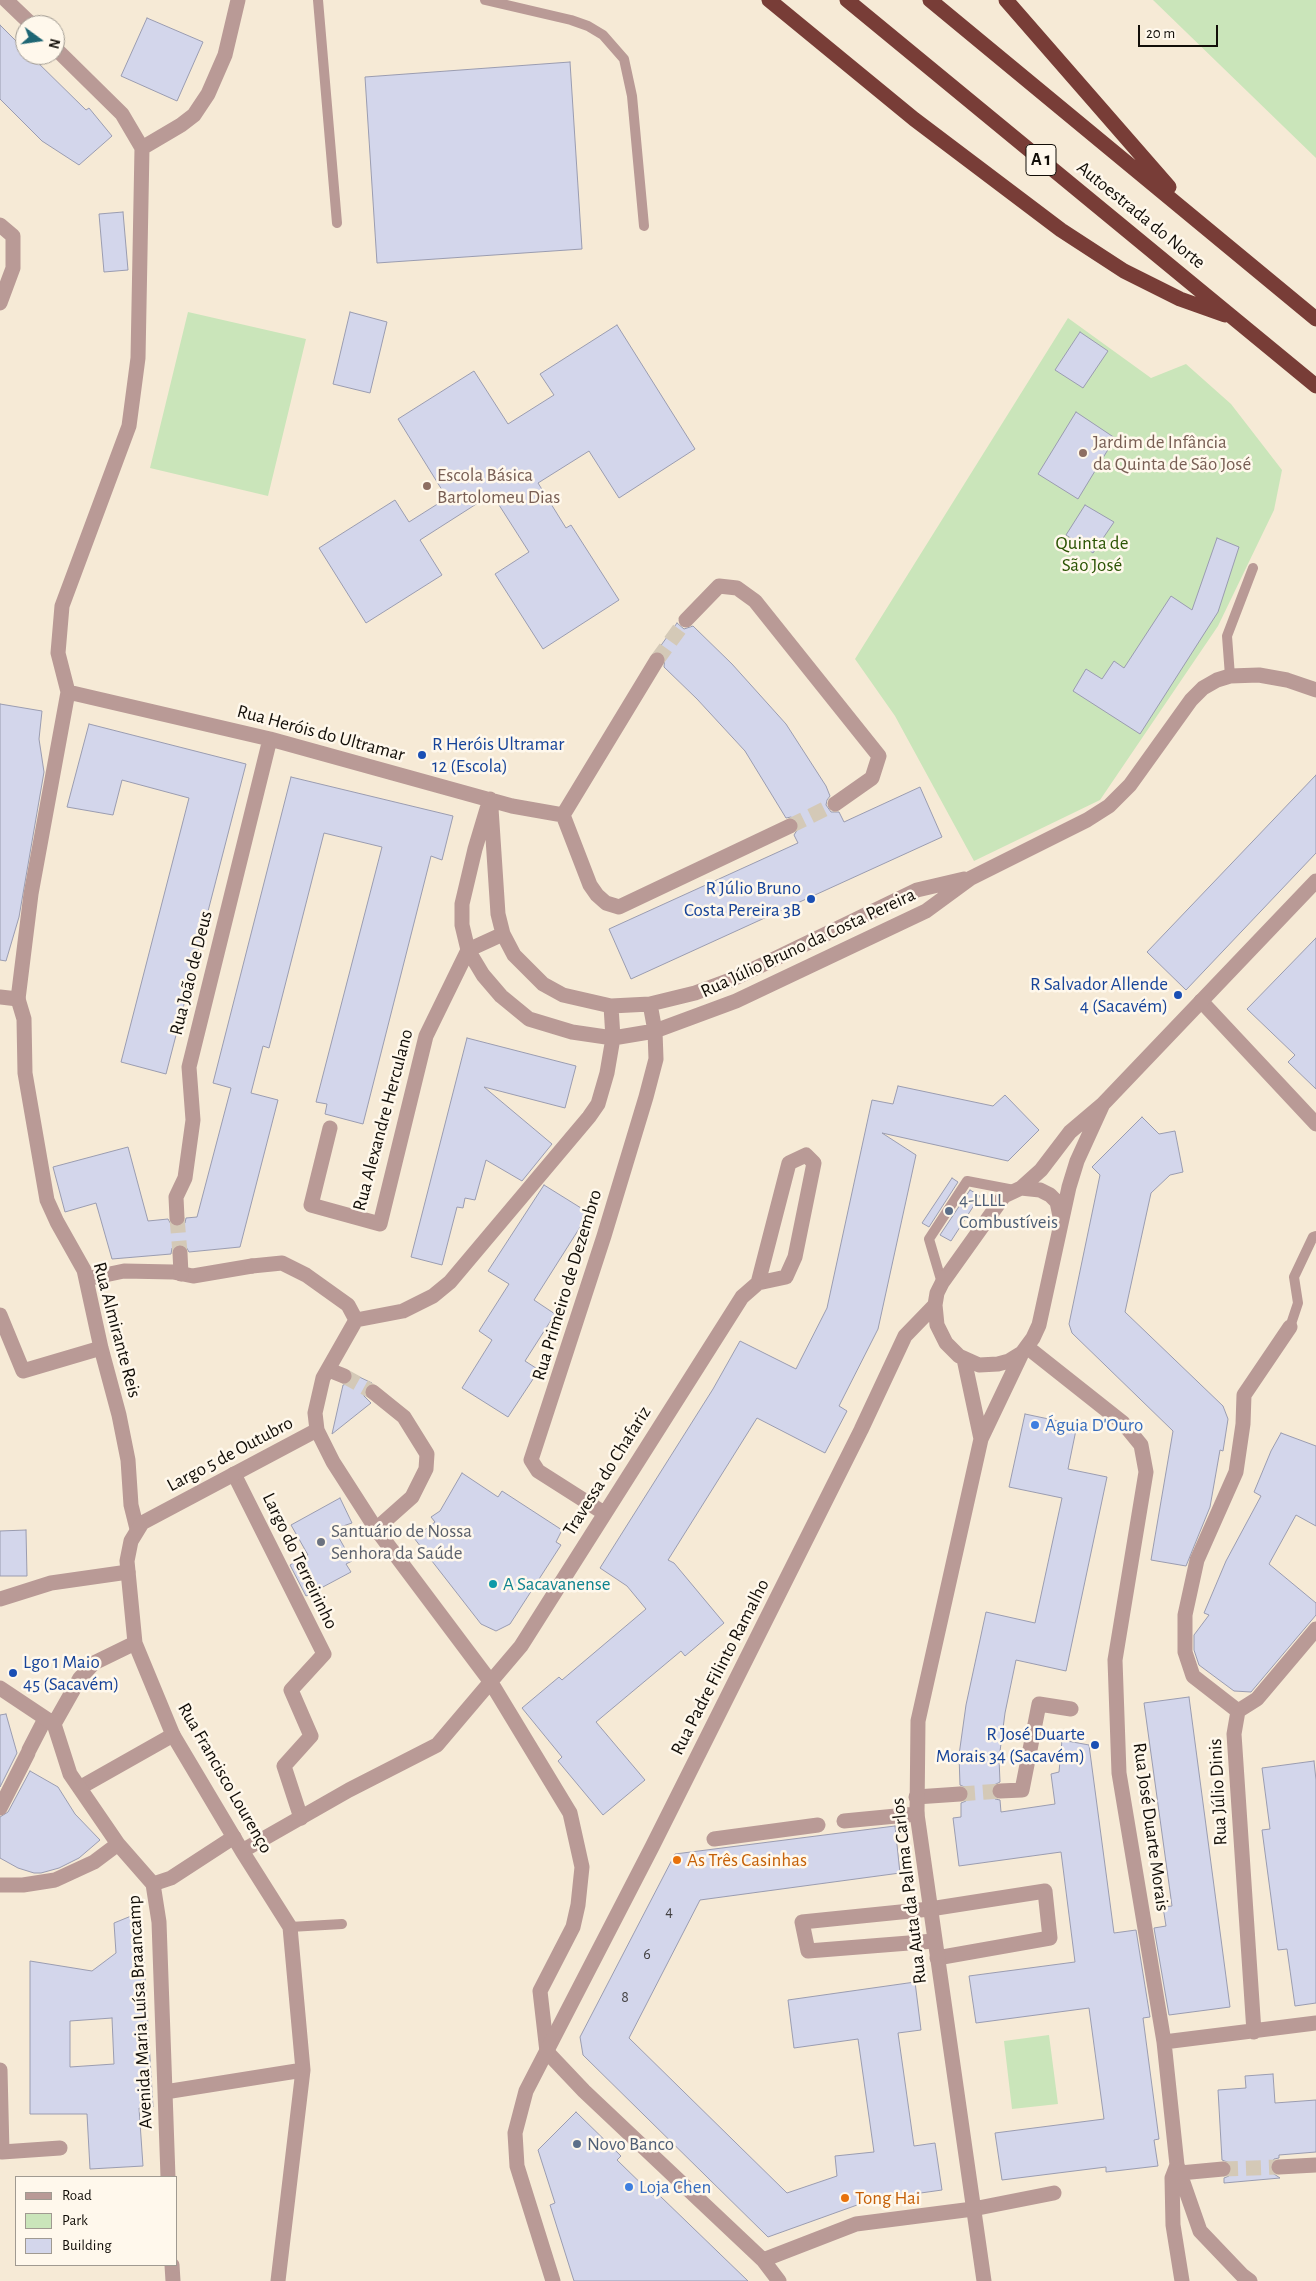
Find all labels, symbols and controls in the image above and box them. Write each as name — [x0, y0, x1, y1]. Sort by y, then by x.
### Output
north arrow — [15, 15, 65, 65]
scale bar — [1141, 15, 1221, 47]
text: 20 m — [1146, 26, 1175, 41]
text: N — [46, 37, 62, 50]
road number: A 1 — [1026, 144, 1056, 176]
street label: Autoestrada do Norte — [1072, 156, 1210, 274]
place label: Jardim de Infância da Quinta de São José — [1093, 431, 1251, 475]
marker: Jardim de Infância da Quinta de São José — [1077, 447, 1089, 459]
place label: Escola Básica Bartolomeu Dias — [437, 464, 560, 508]
marker: Escola Básica Bartolomeu Dias — [421, 480, 433, 492]
park label: Quinta de São José — [1056, 532, 1128, 576]
street label: Rua Heróis do Ultramar — [235, 700, 407, 766]
place label: R Heróis Ultramar 12 (Escola) — [432, 733, 564, 777]
marker: R Heróis Ultramar 12 (Escola) — [416, 749, 428, 761]
place label: R Júlio Bruno Costa Pereira 3B — [684, 877, 801, 921]
street label: Rua Júlio Bruno da Costa Pereira — [697, 883, 919, 1003]
marker: R Júlio Bruno Costa Pereira 3B — [805, 893, 817, 905]
street label: Rua João de Deus — [165, 908, 217, 1038]
place label: R Salvador Allende 4 (Sacavém) — [1030, 973, 1168, 1017]
marker: R Salvador Allende 4 (Sacavém) — [1172, 989, 1184, 1001]
street label: Rua Alexandre Herculano — [348, 1027, 418, 1213]
street label: Rua Primeiro de Dezembro — [527, 1187, 607, 1383]
place label: 4-LLLL Combustíveis — [959, 1189, 1058, 1233]
marker: 4-LLLL Combustíveis — [943, 1205, 955, 1217]
street label: Rua Almirante Reis — [88, 1260, 146, 1400]
street label: Travessa do Chafariz — [558, 1402, 656, 1540]
street label: Largo 5 de Outubro — [163, 1411, 297, 1497]
place label: Águia D'Ouro — [1045, 1414, 1143, 1436]
marker: Águia D'Ouro — [1029, 1419, 1041, 1431]
street label: Largo do Terreirinho — [257, 1489, 343, 1633]
place label: Santuário de Nossa Senhora da Saúde — [331, 1520, 472, 1564]
marker: Santuário de Nossa Senhora da Saúde — [315, 1536, 327, 1548]
place label: A Sacavanense — [503, 1573, 611, 1595]
street label: Rua Padre Filinto Ramalho — [666, 1575, 774, 1759]
marker: A Sacavanense — [487, 1578, 499, 1590]
place label: Lgo 1 Maio 45 (Sacavém) — [23, 1651, 119, 1695]
marker: Lgo 1 Maio 45 (Sacavém) — [7, 1667, 19, 1679]
street label: Rua Francisco Lourenço — [173, 1699, 277, 1857]
place label: R José Duarte Morais 34 (Sacavém) — [936, 1723, 1085, 1767]
street label: Rua Júlio Dinis — [1204, 1738, 1232, 1846]
marker: R José Duarte Morais 34 (Sacavém) — [1089, 1739, 1101, 1751]
street label: Rua José Duarte Morais — [1128, 1741, 1174, 1913]
street label: Rua Auta da Palma Carlos — [886, 1797, 932, 1985]
place label: As Três Casinhas — [687, 1849, 807, 1871]
marker: As Três Casinhas — [671, 1854, 683, 1866]
street label: Avenida Maria Luísa Braancamp — [122, 1894, 158, 2130]
house number: 4 — [665, 1901, 673, 1921]
house number: 6 — [643, 1944, 651, 1964]
house number: 8 — [621, 1987, 629, 2007]
place label: Novo Banco — [587, 2133, 674, 2155]
marker: Novo Banco — [571, 2138, 583, 2150]
legend — [15, 2176, 178, 2266]
place label: Loja Chen — [639, 2176, 711, 2198]
marker: Loja Chen — [623, 2181, 635, 2193]
place label: Tong Hai — [855, 2187, 920, 2209]
text: Road — [62, 2188, 92, 2203]
marker: Tong Hai — [839, 2192, 851, 2204]
text: Park — [62, 2213, 88, 2228]
text: Building — [62, 2238, 112, 2253]

